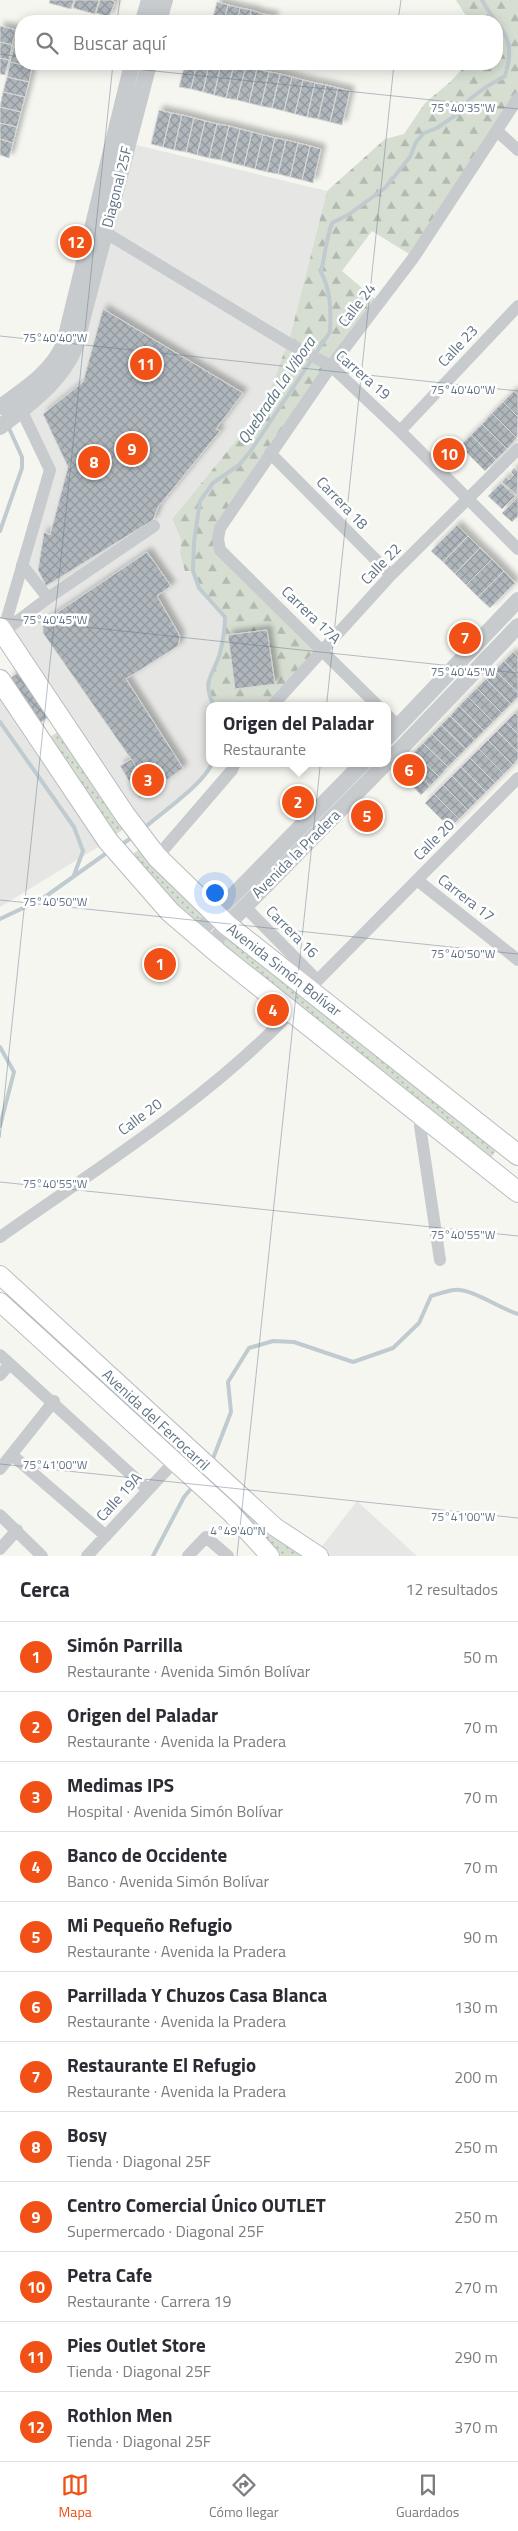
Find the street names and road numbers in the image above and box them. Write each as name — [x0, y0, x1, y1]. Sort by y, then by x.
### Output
street label: Diagonal 25F — [95, 144, 138, 230]
street label: Calle 24 — [332, 278, 381, 332]
street label: Calle 23 — [432, 319, 483, 372]
street label: Carrera 19 — [331, 344, 396, 405]
street label: Carrera 18 — [311, 471, 374, 534]
street label: Calle 22 — [355, 538, 406, 590]
street label: Carrera 17A — [276, 580, 346, 649]
street label: Avenida la Pradera — [246, 804, 346, 903]
street label: Calle 20 — [408, 814, 460, 866]
street label: Carrera 17 — [433, 868, 500, 927]
street label: Carrera 16 — [261, 900, 324, 963]
street label: Avenida Simón Bolívar — [222, 917, 347, 1022]
street label: Calle 20 — [113, 1092, 167, 1141]
street label: Avenida del Ferrocarril — [97, 1363, 215, 1476]
street label: Calle 19A — [90, 1467, 147, 1526]

